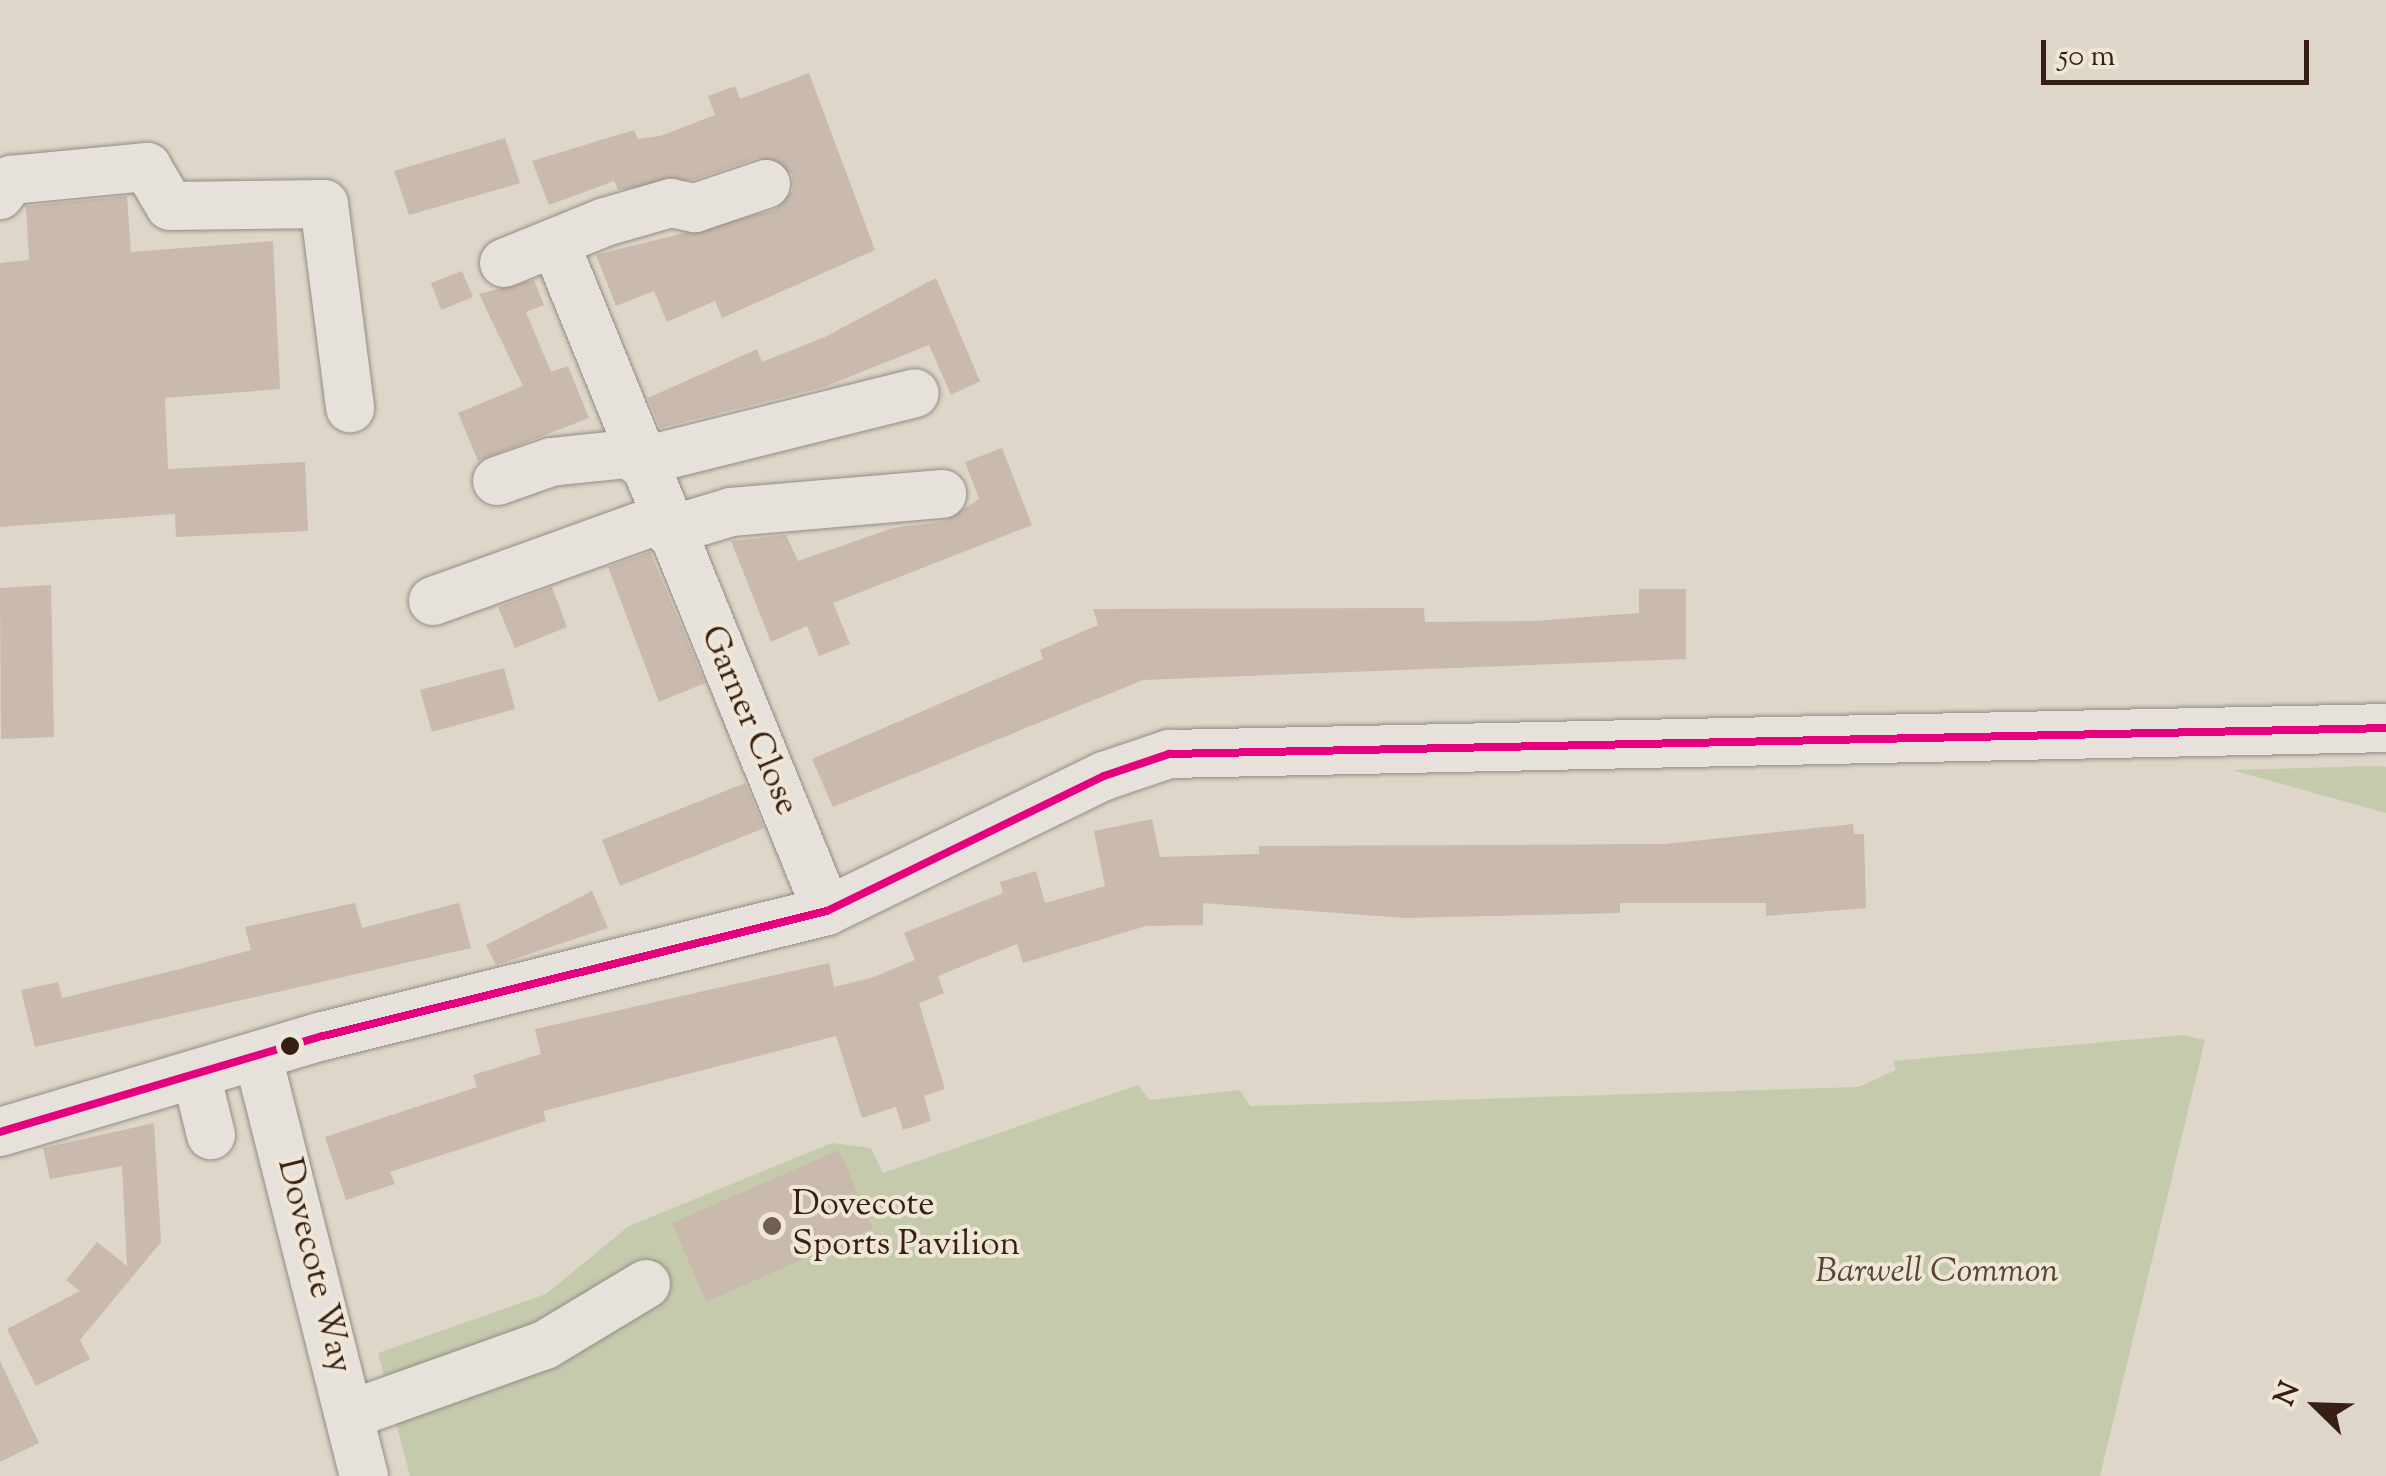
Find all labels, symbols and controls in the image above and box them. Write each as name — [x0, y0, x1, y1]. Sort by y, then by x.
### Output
scale bar — [2046, 20, 2314, 82]
text: 50 m — [2058, 36, 2115, 79]
street label: Garner Close — [689, 620, 807, 822]
unlabelled marker — [280, 1036, 300, 1056]
street label: Dovecote Way — [266, 1154, 360, 1378]
place label: Dovecote Sports Pavilion — [792, 1185, 1020, 1267]
marker: Dovecote Sports Pavilion — [761, 1215, 783, 1237]
park label: Barwell Common — [1815, 1252, 2059, 1294]
north arrow — [2266, 1356, 2366, 1456]
text: N — [2266, 1376, 2311, 1412]

